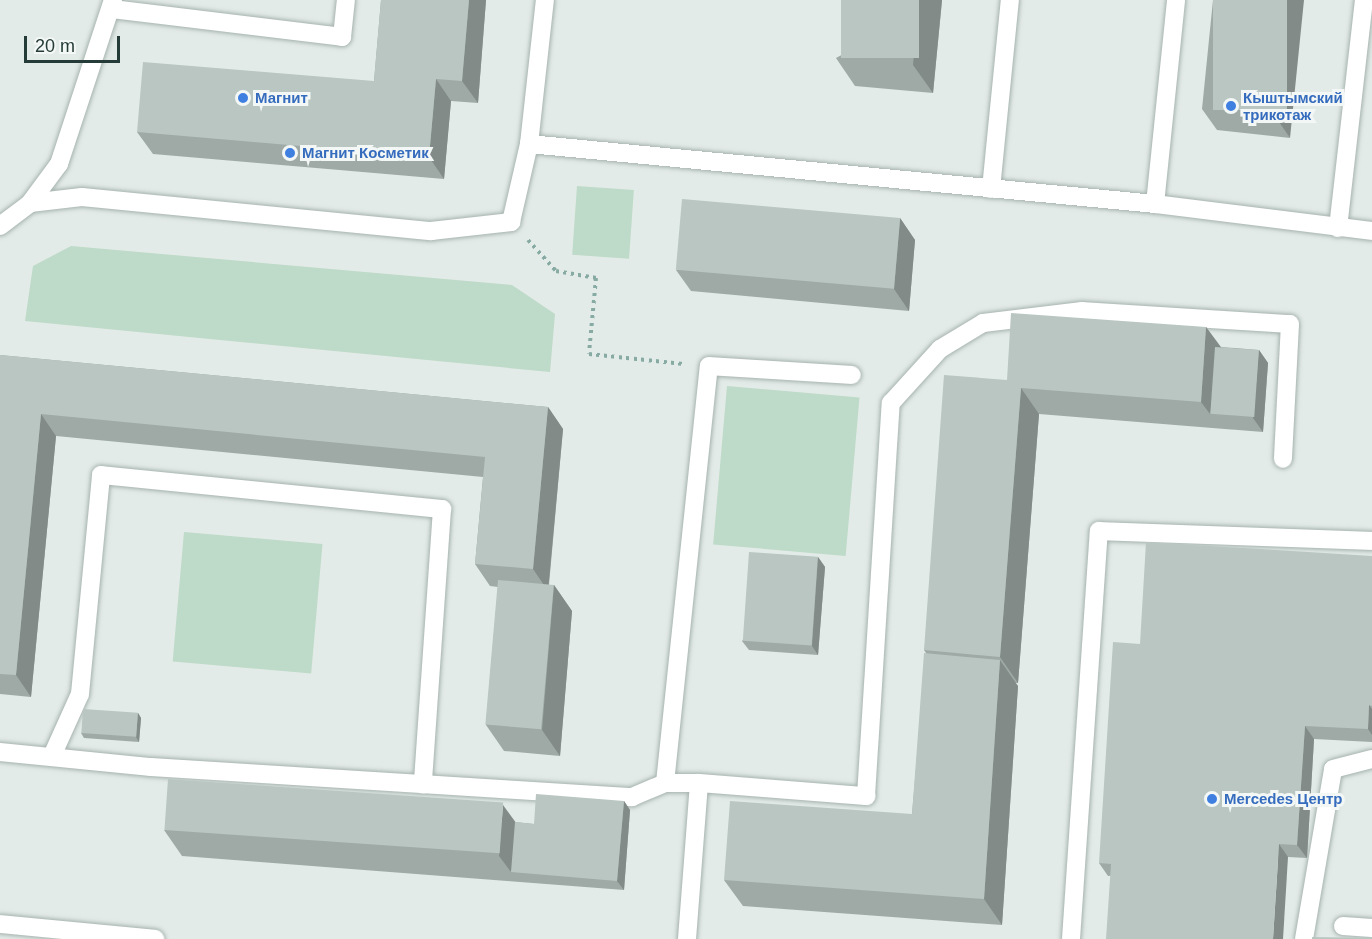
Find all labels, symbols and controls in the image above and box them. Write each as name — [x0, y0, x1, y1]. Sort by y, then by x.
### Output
scale bar — [27, 24, 123, 62]
text: 20 m — [35, 36, 75, 56]
place label: Кыштымский трикотаж — [1243, 88, 1343, 123]
place label: Магнит — [255, 89, 308, 107]
marker: Магнит — [236, 91, 250, 105]
marker: Кыштымский трикотаж — [1224, 99, 1238, 113]
place label: Магнит Косметик — [302, 144, 429, 162]
marker: Магнит Косметик — [283, 146, 297, 160]
place label: Mercedes Центр — [1224, 790, 1342, 808]
marker: Mercedes Центр — [1205, 792, 1219, 806]

